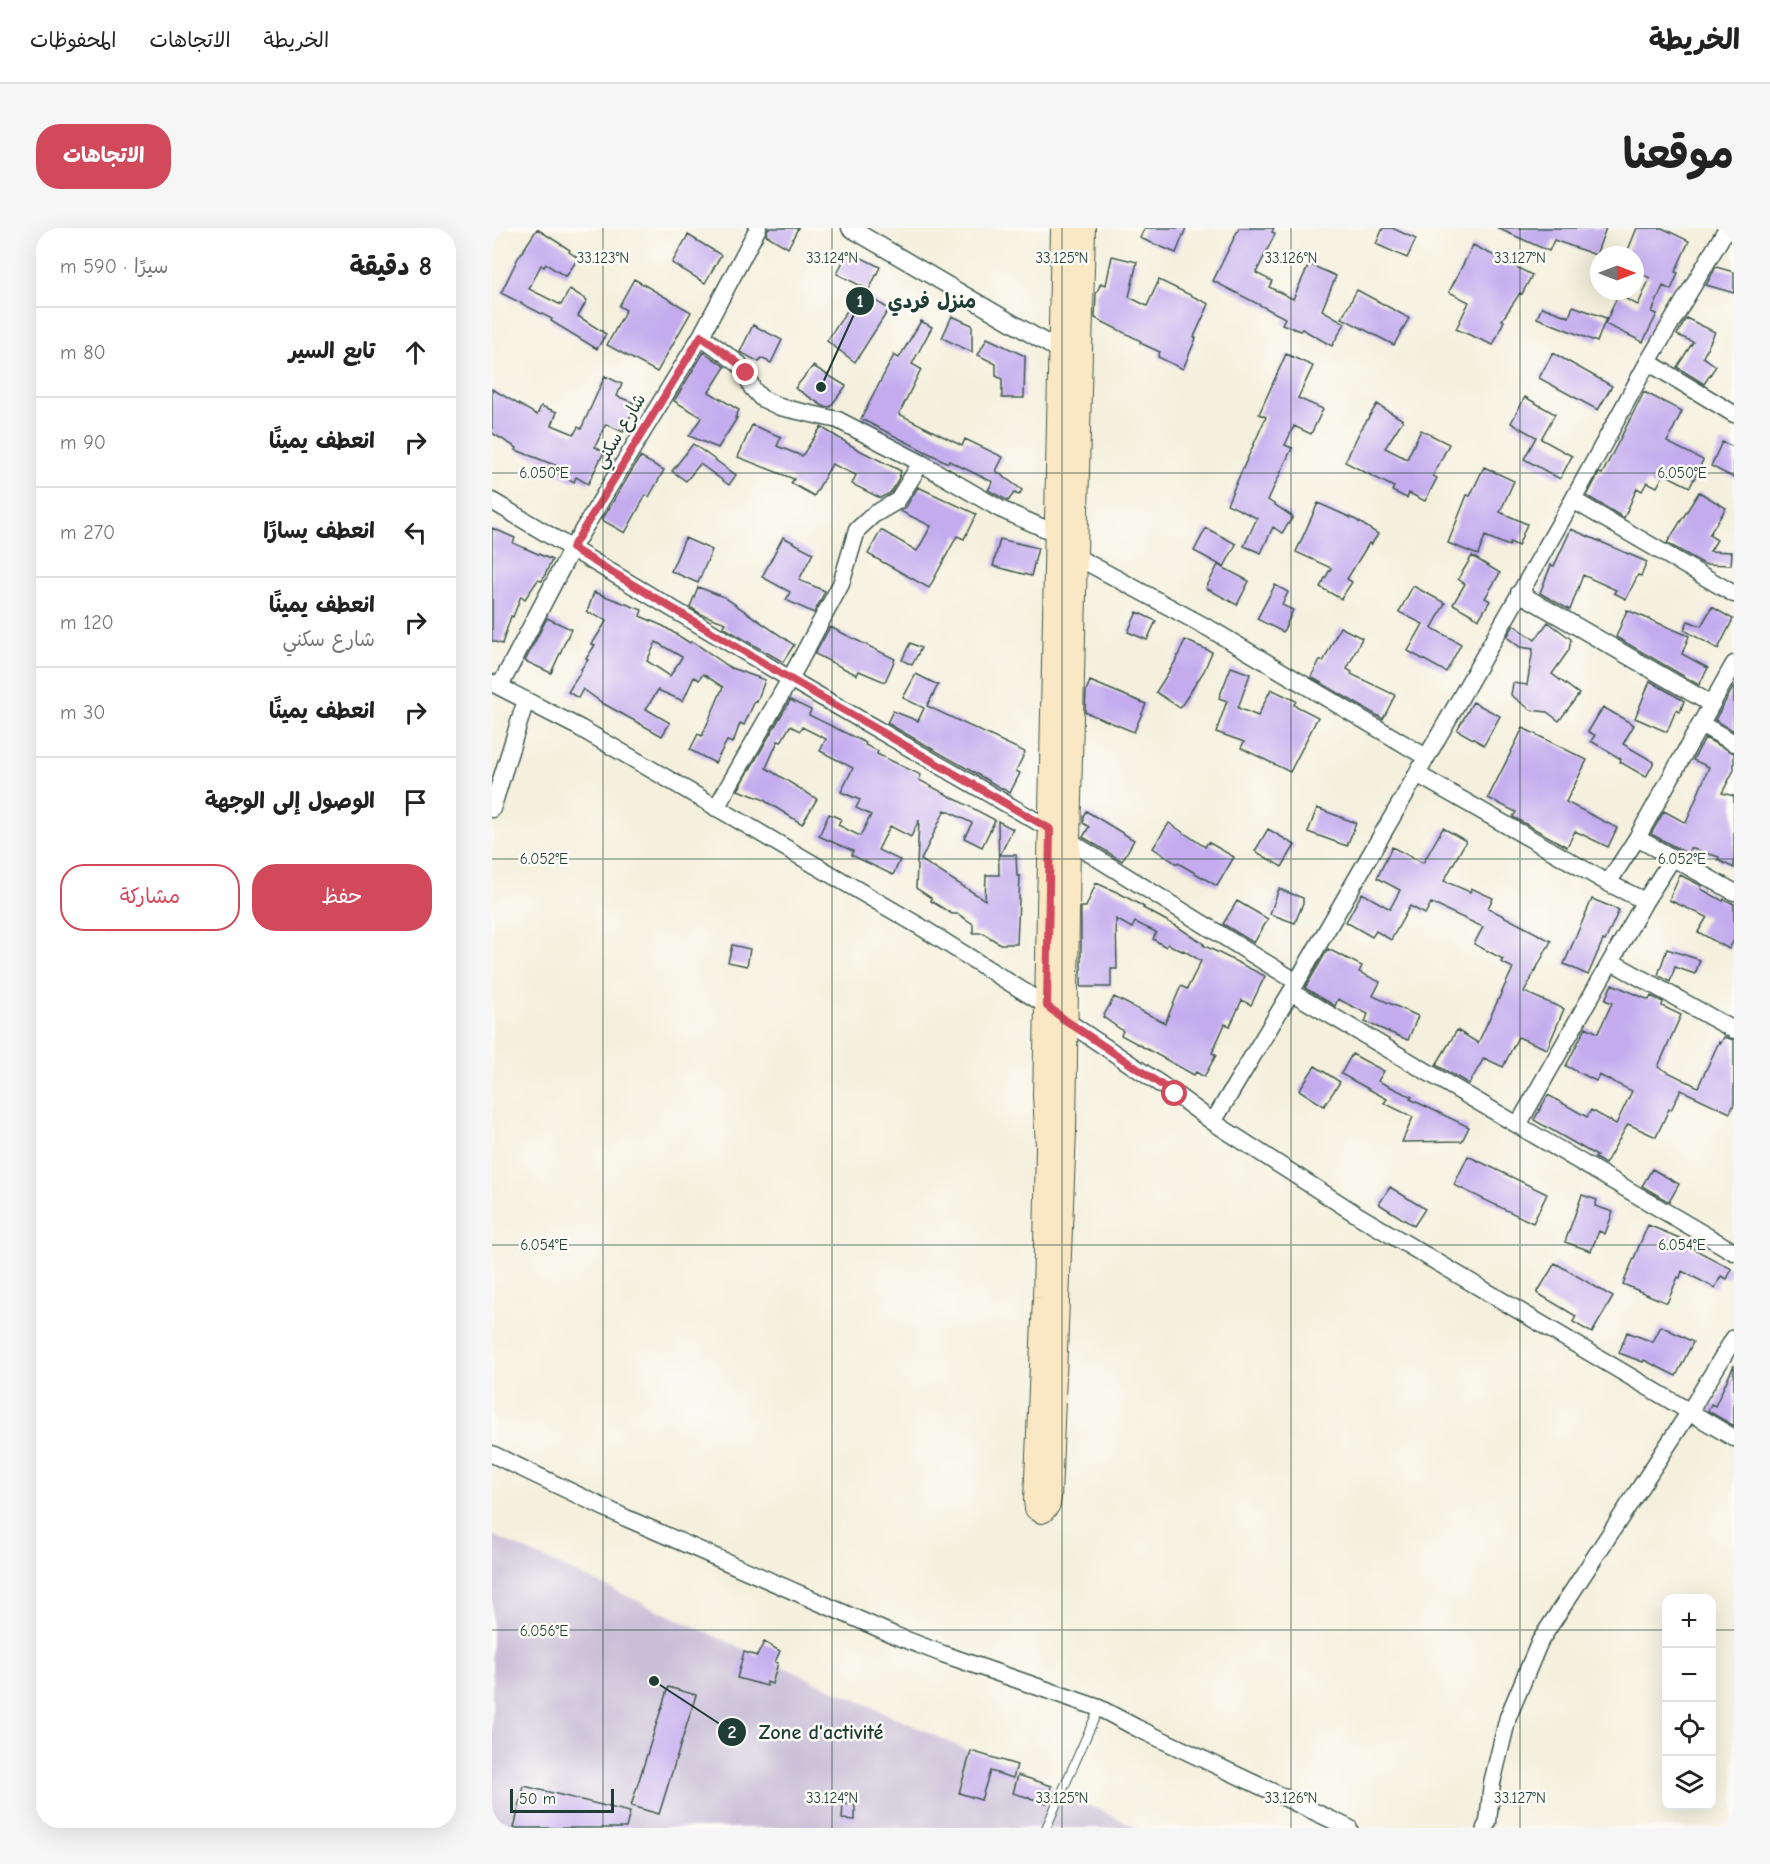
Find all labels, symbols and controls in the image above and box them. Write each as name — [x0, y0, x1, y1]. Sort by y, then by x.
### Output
text: الخريطة — [1649, 24, 1740, 56]
text: المحفوظات — [30, 28, 116, 52]
text: الاتجاهات — [149, 28, 231, 52]
text: الخريطة — [264, 28, 329, 52]
button: الاتجاهات — [36, 124, 171, 189]
text: موقعنا — [1623, 130, 1734, 179]
north arrow — [1590, 246, 1644, 300]
text: 33.123°N — [577, 249, 629, 267]
text: 33.124°N — [806, 249, 858, 267]
text: 33.125°N — [1036, 249, 1088, 267]
text: 33.126°N — [1265, 249, 1317, 267]
text: 33.127°N — [1494, 249, 1546, 267]
text: 8 دقيقة — [349, 252, 432, 282]
text: سيرًا · 590 m — [60, 255, 169, 278]
callout: منزل فردي — [845, 282, 988, 320]
text: منزل فردي — [888, 290, 976, 317]
text: 1 — [856, 291, 864, 312]
icon: ahead — [399, 336, 432, 369]
text: تابع السير — [289, 338, 375, 364]
text: 80 m — [60, 341, 106, 364]
route end — [732, 359, 758, 385]
street label: شارع سكني — [590, 390, 655, 475]
icon: right — [399, 426, 432, 459]
text: انعطف يمينًا — [269, 428, 375, 454]
text: 90 m — [60, 431, 106, 454]
text: 6.050°E — [519, 464, 569, 482]
text: 6.050°E — [1657, 464, 1707, 482]
icon: left — [399, 516, 432, 549]
text: انعطف يسارًا — [263, 518, 375, 544]
text: 270 m — [60, 521, 115, 544]
text: انعطف يمينًا — [269, 592, 375, 618]
icon: right — [399, 606, 432, 639]
text: 120 m — [60, 611, 114, 634]
text: شارع سكني — [282, 628, 375, 651]
icon: right — [399, 696, 432, 729]
text: انعطف يمينًا — [269, 698, 375, 724]
text: 30 m — [60, 701, 106, 724]
icon: arrive — [399, 786, 432, 819]
text: الوصول إلى الوجهة — [205, 788, 375, 814]
text: 6.052°E — [520, 850, 568, 868]
text: 6.052°E — [1658, 850, 1706, 868]
button: مشاركة — [60, 864, 240, 931]
button: حفظ — [252, 864, 432, 931]
route start — [1161, 1080, 1187, 1106]
text: 6.054°E — [520, 1236, 568, 1254]
text: 6.054°E — [1658, 1236, 1706, 1254]
map controls — [1662, 1594, 1716, 1810]
button: + — [1662, 1594, 1716, 1648]
text: 6.056°E — [520, 1622, 568, 1640]
button: − — [1662, 1648, 1716, 1702]
button: locate — [1662, 1702, 1716, 1756]
callout: Zone d'activité — [717, 1713, 895, 1751]
text: Zone d'activité — [759, 1721, 883, 1744]
text: 2 — [728, 1722, 737, 1743]
button: layers — [1662, 1756, 1716, 1810]
scale bar — [510, 1786, 614, 1814]
text: 33.124°N — [806, 1789, 858, 1807]
text: 33.125°N — [1036, 1789, 1088, 1807]
text: 33.126°N — [1265, 1789, 1317, 1807]
text: 33.127°N — [1494, 1789, 1546, 1807]
text: 50 m — [519, 1790, 556, 1808]

